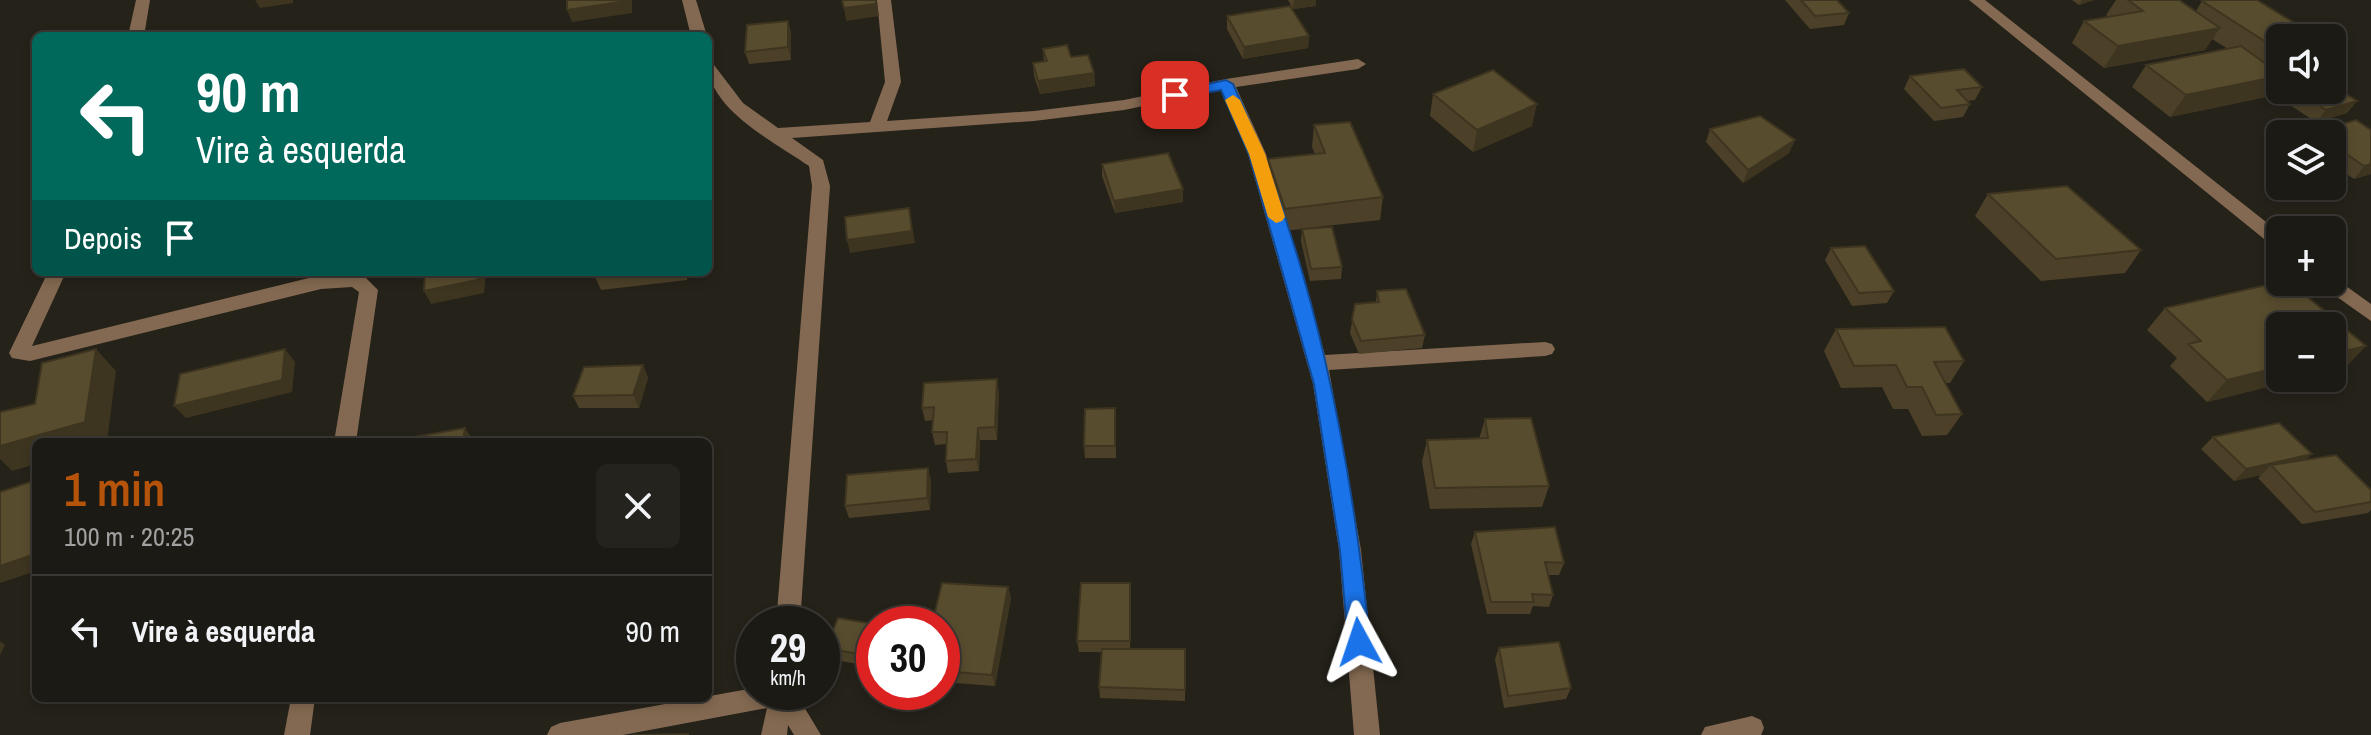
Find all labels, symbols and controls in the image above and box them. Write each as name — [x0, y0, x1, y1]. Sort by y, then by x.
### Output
map controls — [2266, 24, 2346, 392]
button: sound — [2266, 24, 2346, 104]
text: 90 m — [196, 54, 301, 129]
pin — [1141, 61, 1209, 129]
icon: left — [64, 64, 168, 168]
icon: arrive — [1153, 73, 1197, 117]
button: layers — [2266, 120, 2346, 200]
text: Vire à esquerda — [196, 126, 406, 174]
icon: arrive — [158, 216, 202, 260]
button: + — [2266, 216, 2346, 296]
text: Depois — [64, 218, 142, 258]
button: − — [2266, 312, 2346, 392]
text: 1 min — [64, 456, 165, 521]
button: close — [596, 464, 680, 548]
text: 100 m · 20:25 — [64, 519, 194, 554]
position arrow — [1317, 600, 1401, 684]
speed limit sign: 30 — [856, 606, 960, 710]
icon: left — [64, 609, 108, 653]
text: Vire à esquerda — [132, 611, 315, 651]
text: 90 m — [625, 611, 680, 651]
text: 29 — [770, 621, 806, 674]
text: km/h — [770, 664, 806, 691]

